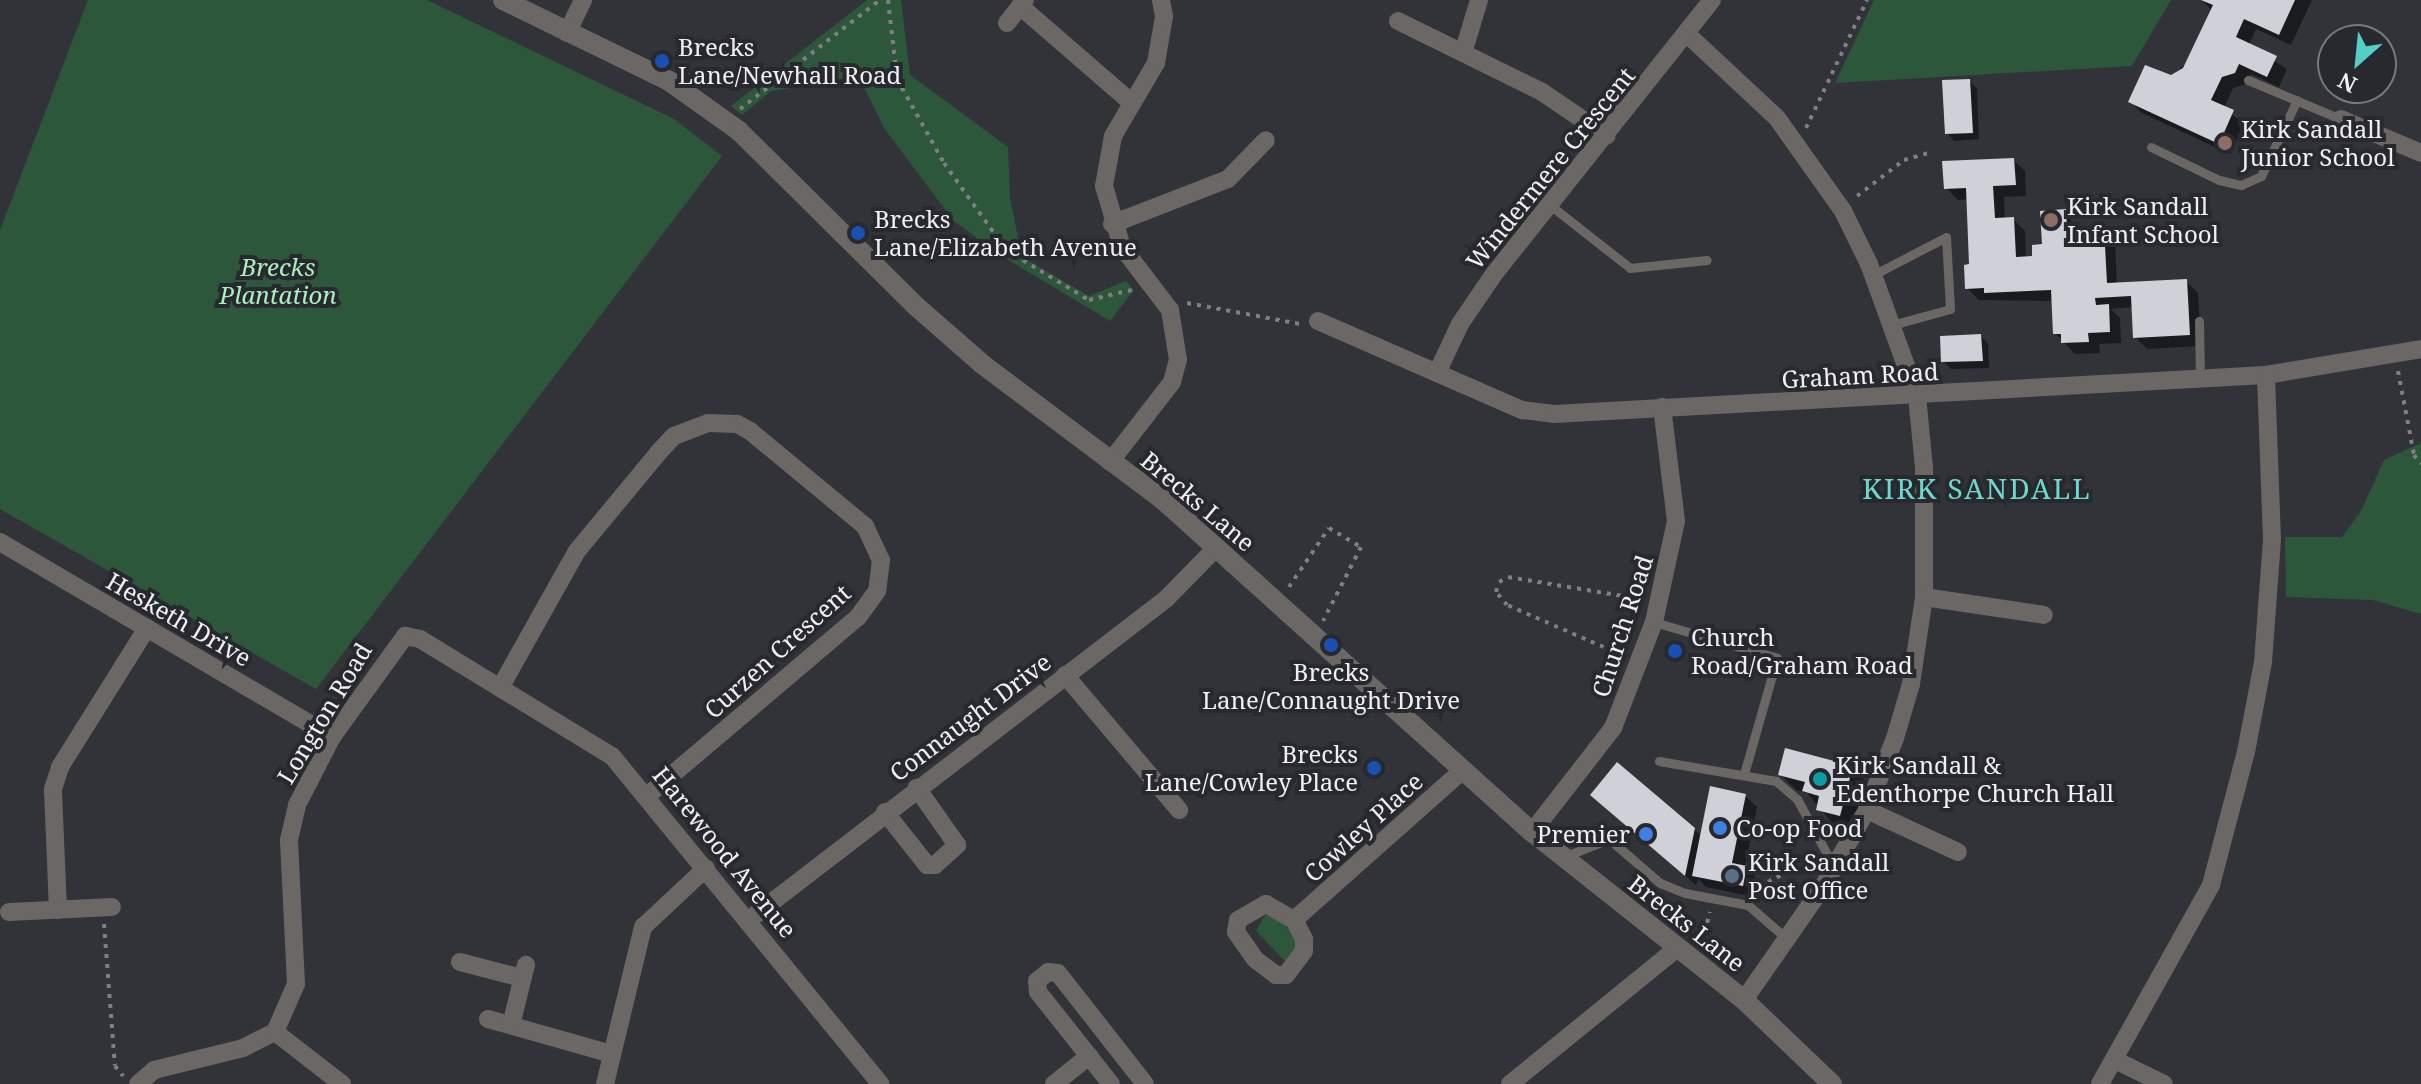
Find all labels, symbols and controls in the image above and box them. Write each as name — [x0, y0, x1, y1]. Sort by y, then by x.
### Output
north arrow — [2317, 24, 2397, 104]
place label: Brecks Lane/Newhall Road — [678, 33, 901, 89]
marker: Brecks Lane/Newhall Road — [653, 52, 671, 70]
street label: Windermere Crescent — [1460, 61, 1640, 275]
text: N — [2332, 66, 2362, 101]
place label: Kirk Sandall Junior School — [2241, 115, 2395, 171]
marker: Kirk Sandall Junior School — [2216, 134, 2234, 152]
place label: Kirk Sandall Infant School — [2067, 192, 2219, 248]
place label: Brecks Lane/Elizabeth Avenue — [874, 205, 1137, 261]
marker: Kirk Sandall Infant School — [2042, 211, 2060, 229]
marker: Brecks Lane/Elizabeth Avenue — [849, 224, 867, 242]
park label: Brecks Plantation — [219, 253, 337, 309]
street label: Graham Road — [1781, 357, 1939, 393]
street label: Brecks Lane — [1135, 445, 1261, 557]
district label: KIRK SANDALL — [1862, 471, 2092, 505]
street label: Church Road — [1585, 551, 1659, 701]
street label: Hesketh Drive — [102, 566, 256, 672]
street label: Curzen Crescent — [698, 578, 856, 724]
place label: Church Road/Graham Road — [1691, 623, 1913, 679]
marker: Brecks Lane/Connaught Drive — [1322, 636, 1340, 654]
street label: Longton Road — [271, 637, 377, 789]
marker: Church Road/Graham Road — [1666, 642, 1684, 660]
street label: Connaught Drive — [884, 647, 1056, 787]
place label: Brecks Lane/Connaught Drive — [1202, 658, 1460, 714]
place label: Brecks Lane/Cowley Place — [1145, 740, 1358, 796]
place label: Kirk Sandall & Edenthorpe Church Hall — [1836, 751, 2114, 807]
marker: Brecks Lane/Cowley Place — [1365, 759, 1383, 777]
street label: Harewood Avenue — [647, 761, 803, 943]
street label: Cowley Place — [1298, 766, 1428, 888]
marker: Kirk Sandall & Edenthorpe Church Hall — [1811, 770, 1829, 788]
place label: Co-op Food — [1736, 814, 1862, 842]
marker: Co-op Food — [1711, 819, 1729, 837]
place label: Premier — [1537, 820, 1630, 848]
marker: Premier — [1637, 825, 1655, 843]
place label: Kirk Sandall Post Office — [1748, 848, 1889, 904]
marker: Kirk Sandall Post Office — [1723, 867, 1741, 885]
street label: Brecks Lane — [1623, 869, 1751, 977]

